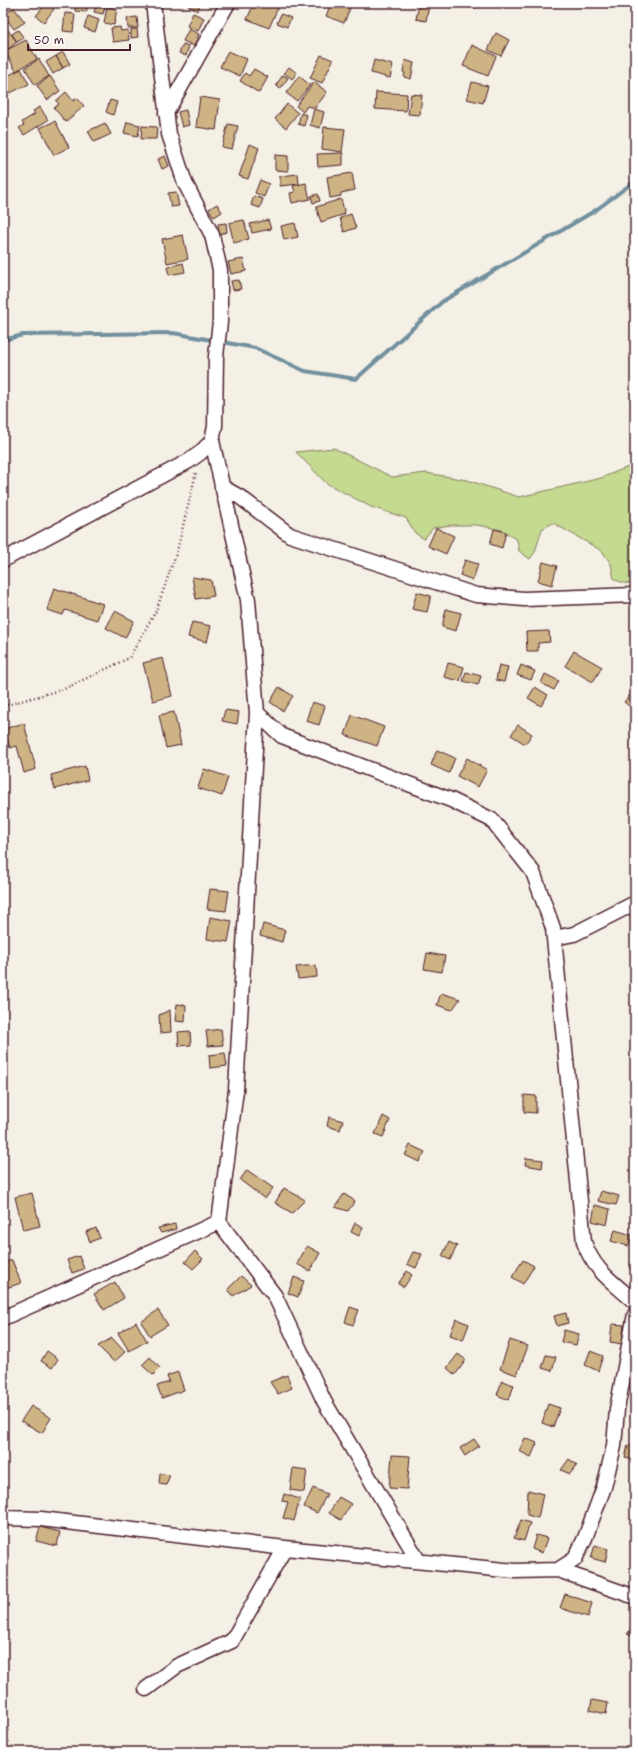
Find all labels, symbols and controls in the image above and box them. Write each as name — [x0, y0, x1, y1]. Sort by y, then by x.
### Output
scale bar — [28, 26, 130, 52]
text: 50 m — [34, 32, 64, 48]

